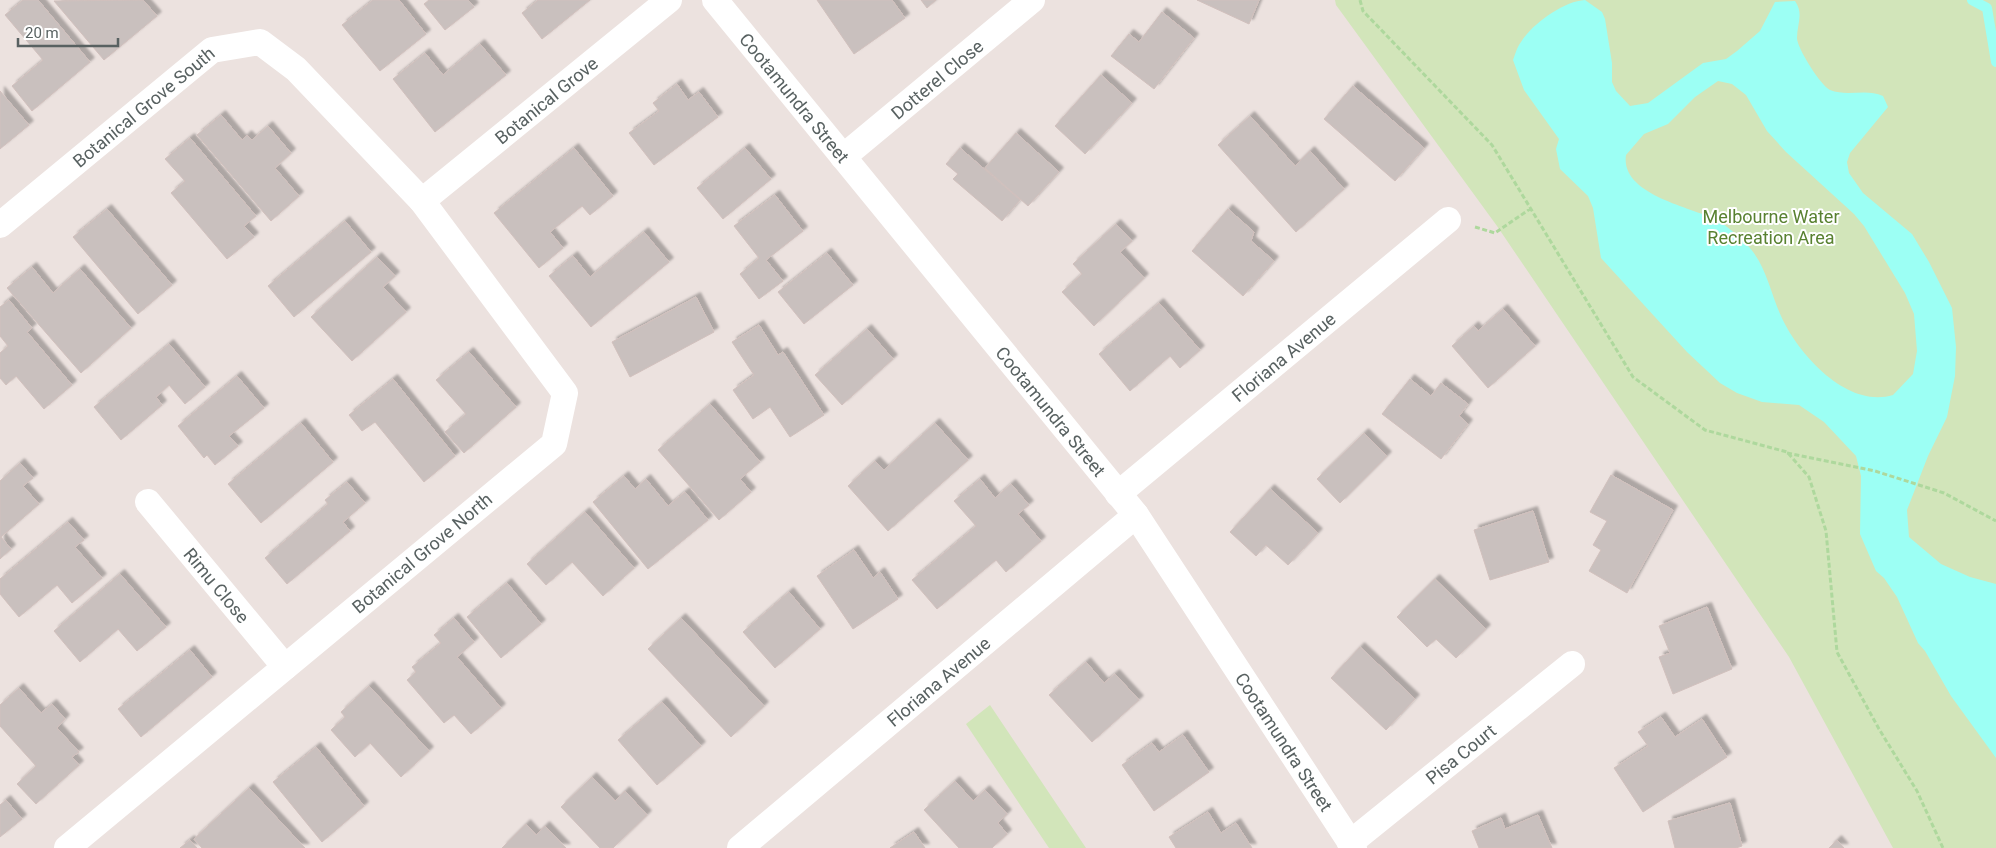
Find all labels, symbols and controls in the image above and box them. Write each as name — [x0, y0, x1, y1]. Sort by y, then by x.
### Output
scale bar — [18, 15, 118, 47]
text: 20 m — [25, 24, 59, 42]
street label: Cootamundra Street — [736, 28, 854, 167]
street label: Dotterel Close — [887, 35, 987, 123]
street label: Botanical Grove South — [68, 42, 218, 171]
street label: Botanical Grove — [491, 52, 602, 148]
park label: Melbourne Water Recreation Area — [1703, 206, 1840, 248]
street label: Floriana Avenue — [1227, 308, 1339, 406]
street label: Cootamundra Street — [992, 342, 1110, 480]
street label: Botanical Grove North — [348, 488, 496, 618]
street label: Rimu Close — [180, 543, 254, 627]
street label: Floriana Avenue — [882, 632, 994, 731]
street label: Cootamundra Street — [1231, 668, 1337, 815]
street label: Pisa Court — [1421, 719, 1500, 788]

